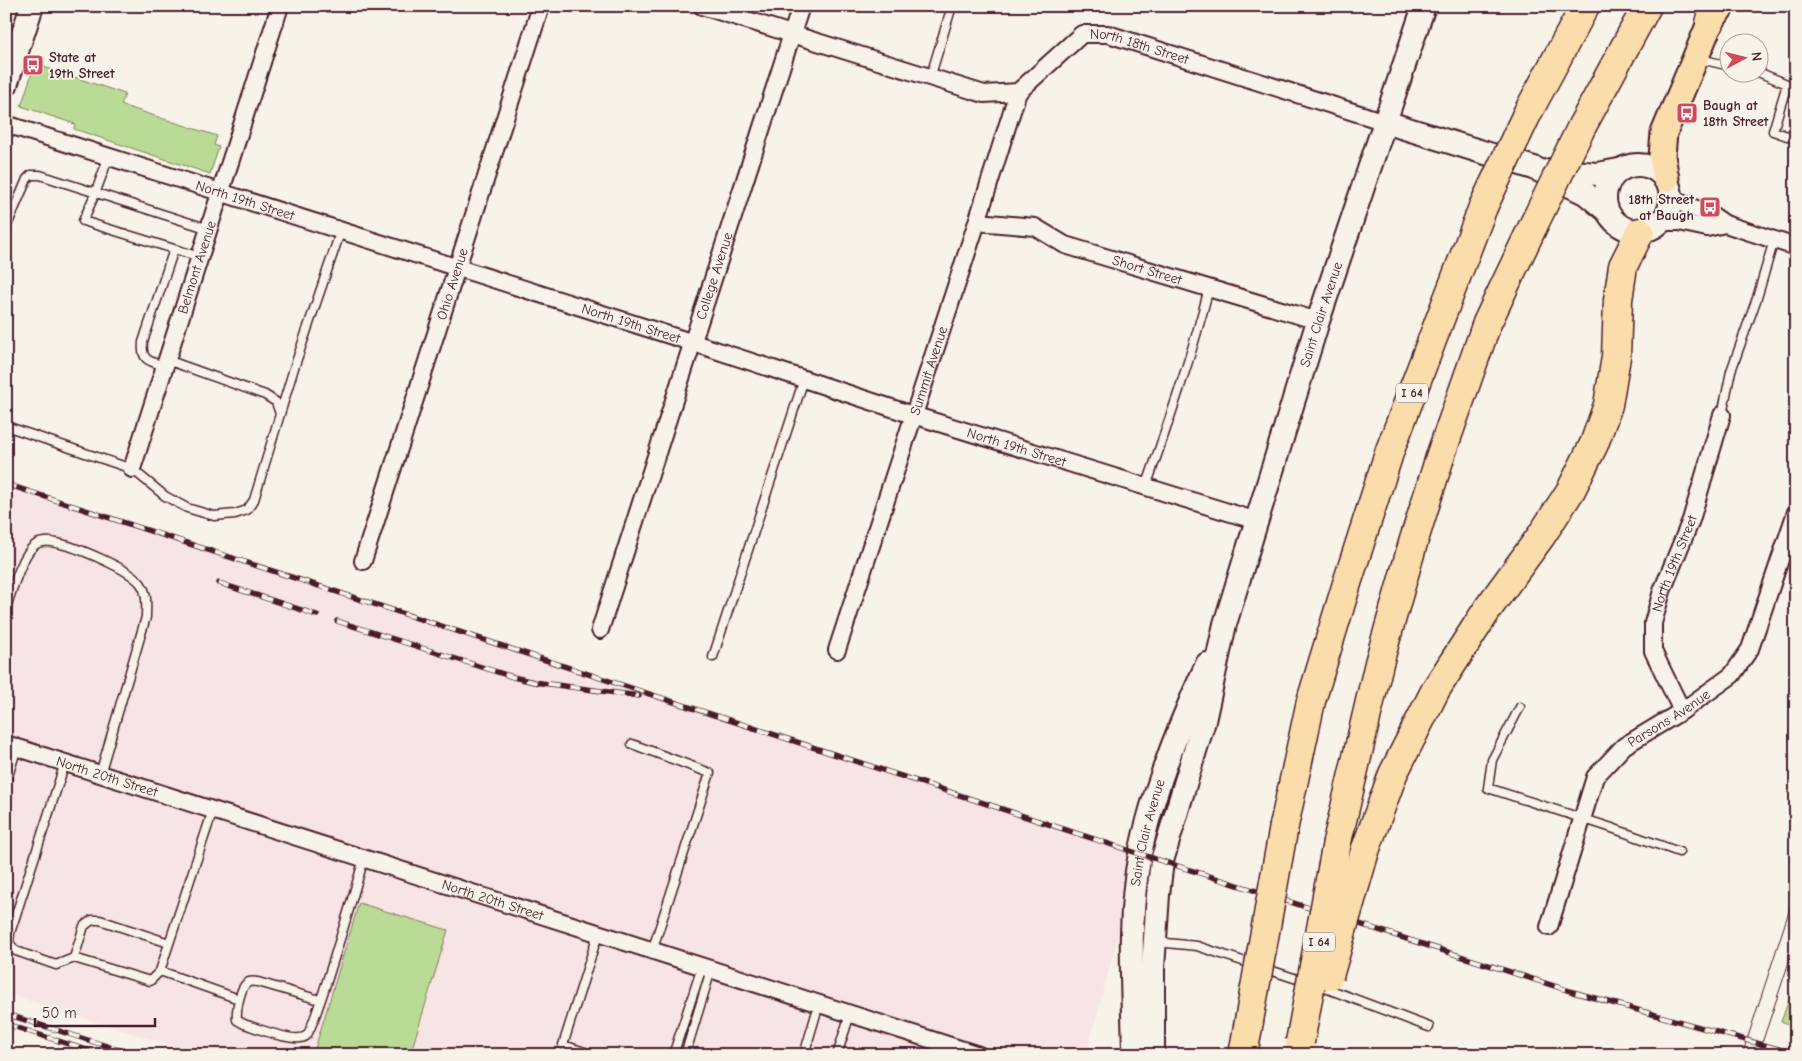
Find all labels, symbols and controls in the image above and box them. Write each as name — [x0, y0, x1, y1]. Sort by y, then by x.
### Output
street label: North 18th Street — [1090, 26, 1192, 68]
north arrow — [1720, 32, 1770, 82]
place label: State at 19th Street — [49, 49, 115, 82]
text: N — [1747, 51, 1765, 62]
bus stop icon: State at 19th Street — [21, 53, 45, 77]
place label: Baugh at 18th Street — [1703, 97, 1769, 130]
bus stop icon: Baugh at 18th Street — [1675, 101, 1699, 125]
street label: North 19th Street — [194, 177, 297, 225]
place label: 18th Street at Baugh — [1629, 191, 1694, 224]
bus stop icon: 18th Street at Baugh — [1698, 195, 1722, 219]
street label: Belmont Avenue — [174, 218, 220, 316]
street label: College Avenue — [692, 230, 737, 322]
street label: Ohio Avenue — [433, 246, 472, 322]
street label: Short Street — [1110, 252, 1185, 289]
street label: Saint Clair Avenue — [1296, 260, 1346, 369]
street label: North 19th Street — [579, 300, 683, 347]
street label: Summit Avenue — [906, 324, 951, 417]
road number: I 64 — [1396, 383, 1428, 402]
street label: North 19th Street — [965, 424, 1069, 471]
street label: North 19th Street — [1649, 512, 1701, 614]
street label: Parsons Avenue — [1625, 686, 1713, 751]
street label: North 20th Street — [54, 753, 161, 801]
street label: Saint Clair Avenue — [1127, 777, 1169, 887]
street label: North 20th Street — [440, 876, 546, 925]
road number: I 64 — [1303, 932, 1335, 952]
scale bar — [35, 996, 155, 1028]
text: 50 m — [42, 1004, 77, 1022]

